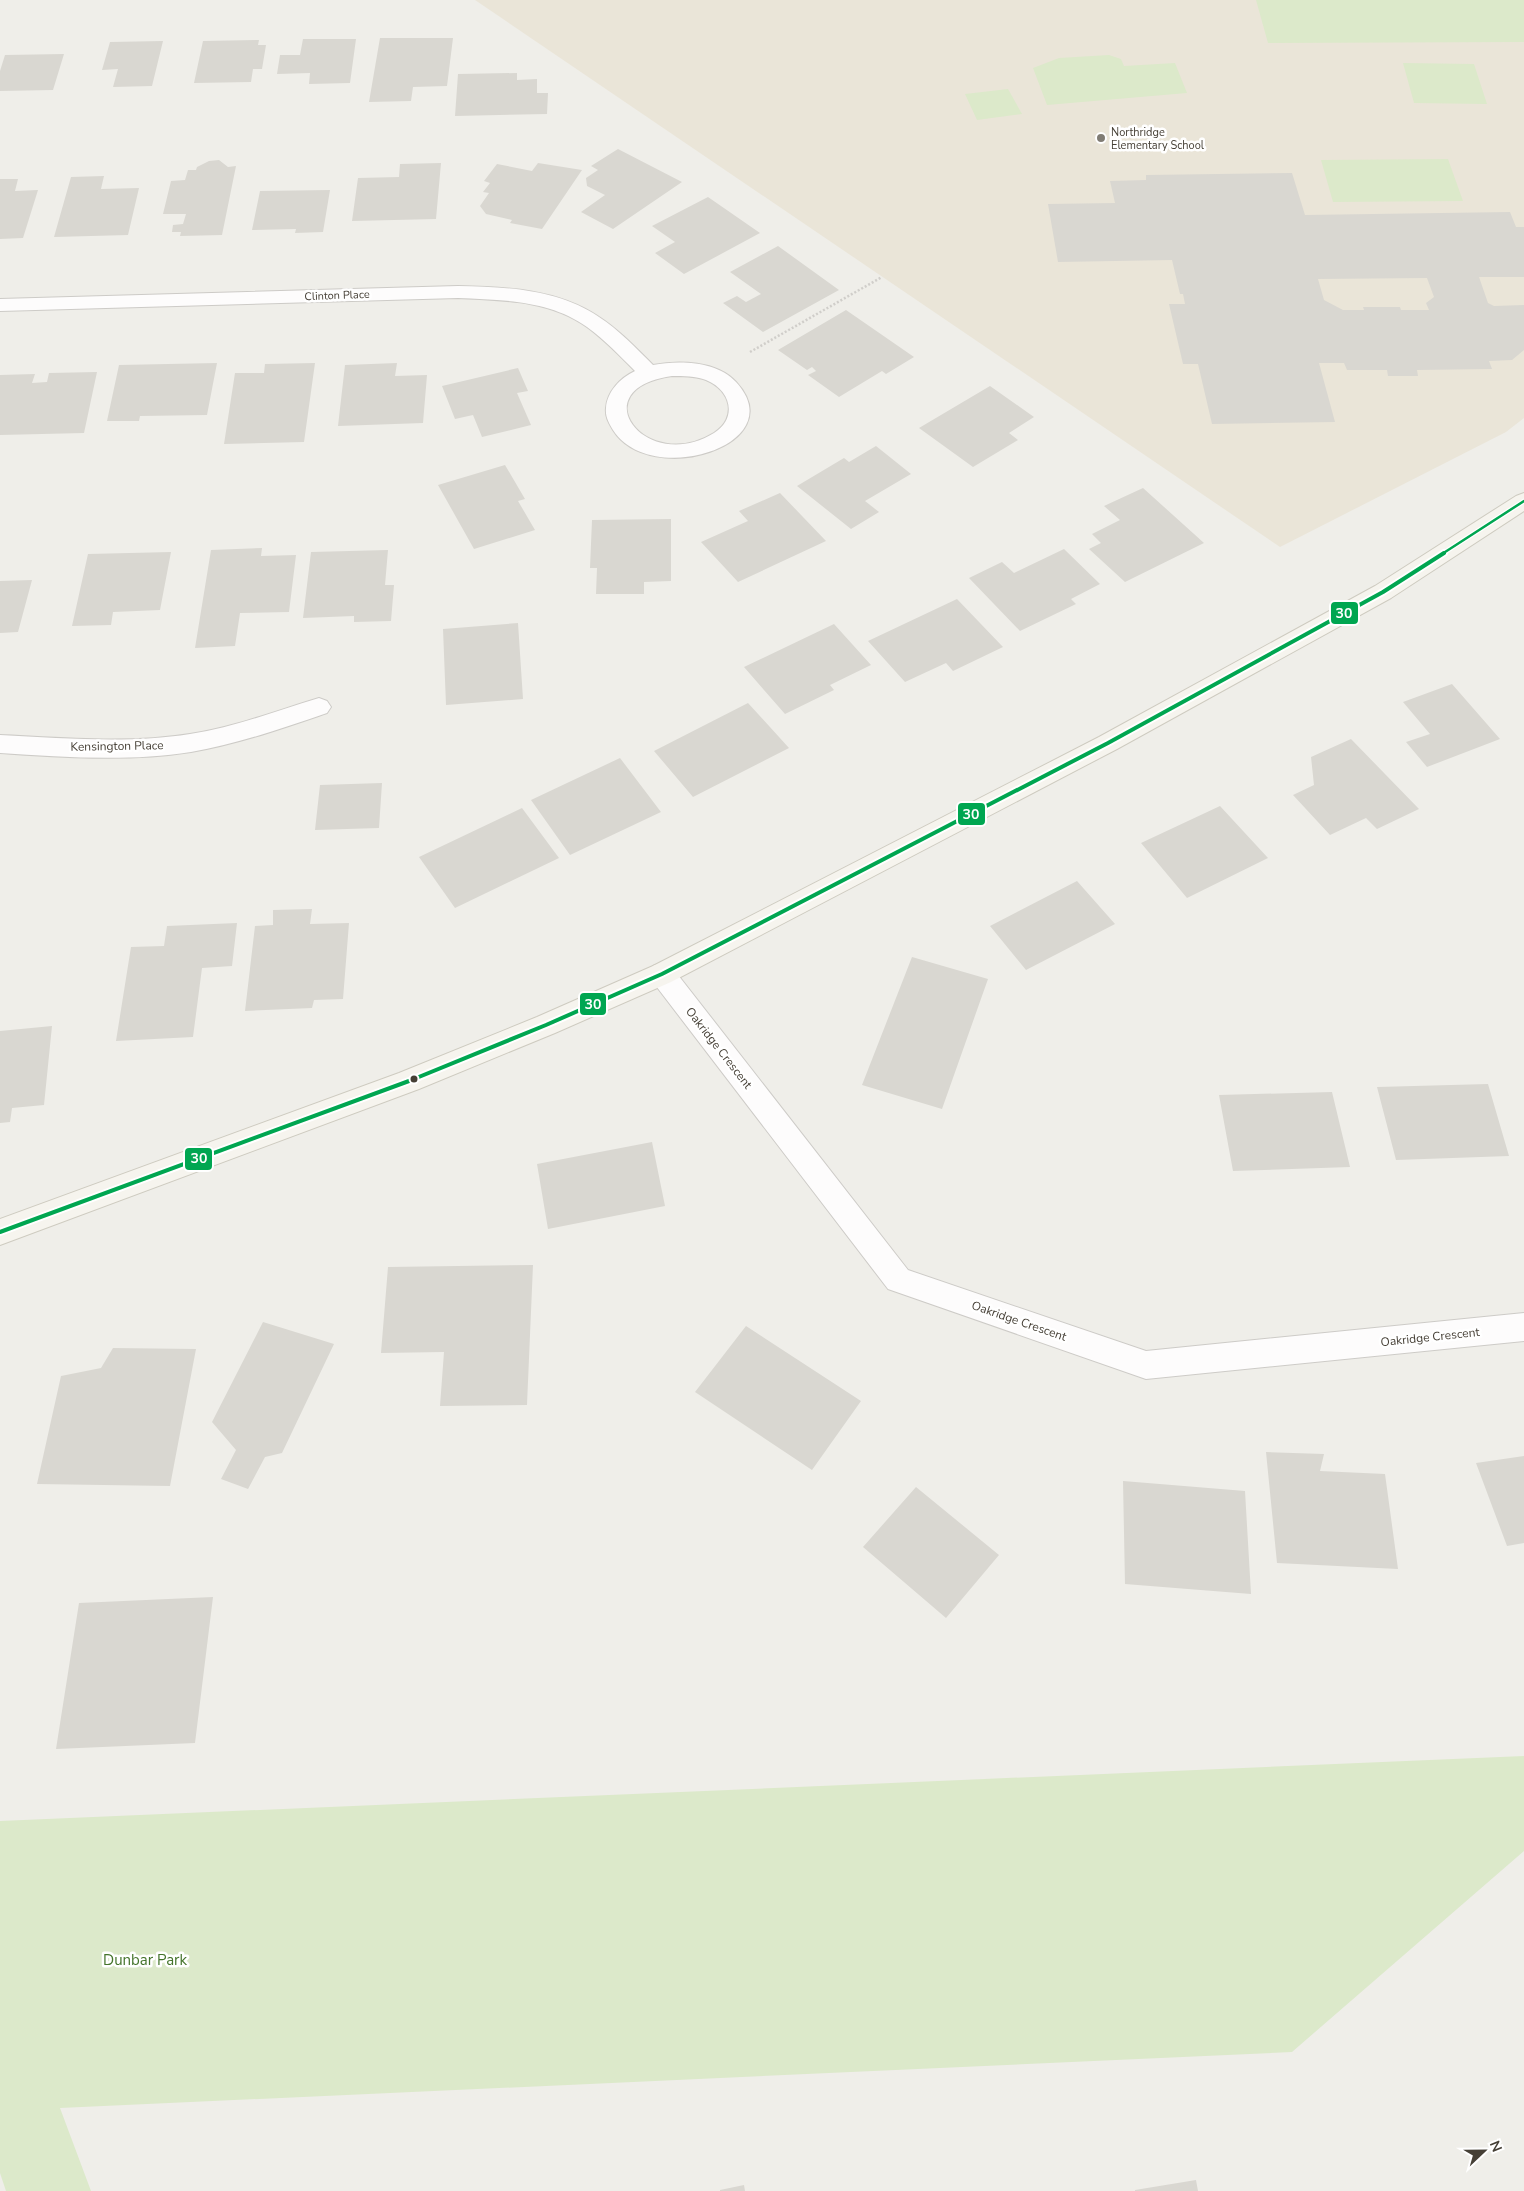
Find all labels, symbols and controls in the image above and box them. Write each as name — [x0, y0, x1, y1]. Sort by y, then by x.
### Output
place label: Northridge Elementary School — [1111, 125, 1205, 153]
marker: Northridge Elementary School — [1095, 132, 1107, 144]
street label: Clinton Place — [304, 287, 370, 304]
line badge: 30 — [1330, 601, 1359, 625]
text: 30 — [1336, 604, 1352, 623]
street label: Kensington Place — [70, 737, 164, 755]
line badge: 30 — [957, 802, 986, 826]
text: 30 — [963, 805, 979, 824]
line badge: 30 — [579, 992, 607, 1016]
text: 30 — [585, 995, 601, 1014]
street label: Oakridge Crescent — [682, 1004, 756, 1093]
unlabelled marker — [409, 1074, 419, 1084]
line badge: 30 — [184, 1147, 213, 1171]
text: 30 — [191, 1149, 207, 1168]
street label: Oakridge Crescent — [969, 1297, 1069, 1345]
street label: Oakridge Crescent — [1380, 1324, 1481, 1350]
park label: Dunbar Park — [103, 1950, 187, 1970]
north arrow — [1459, 2126, 1509, 2176]
text: N — [1485, 2138, 1506, 2155]

